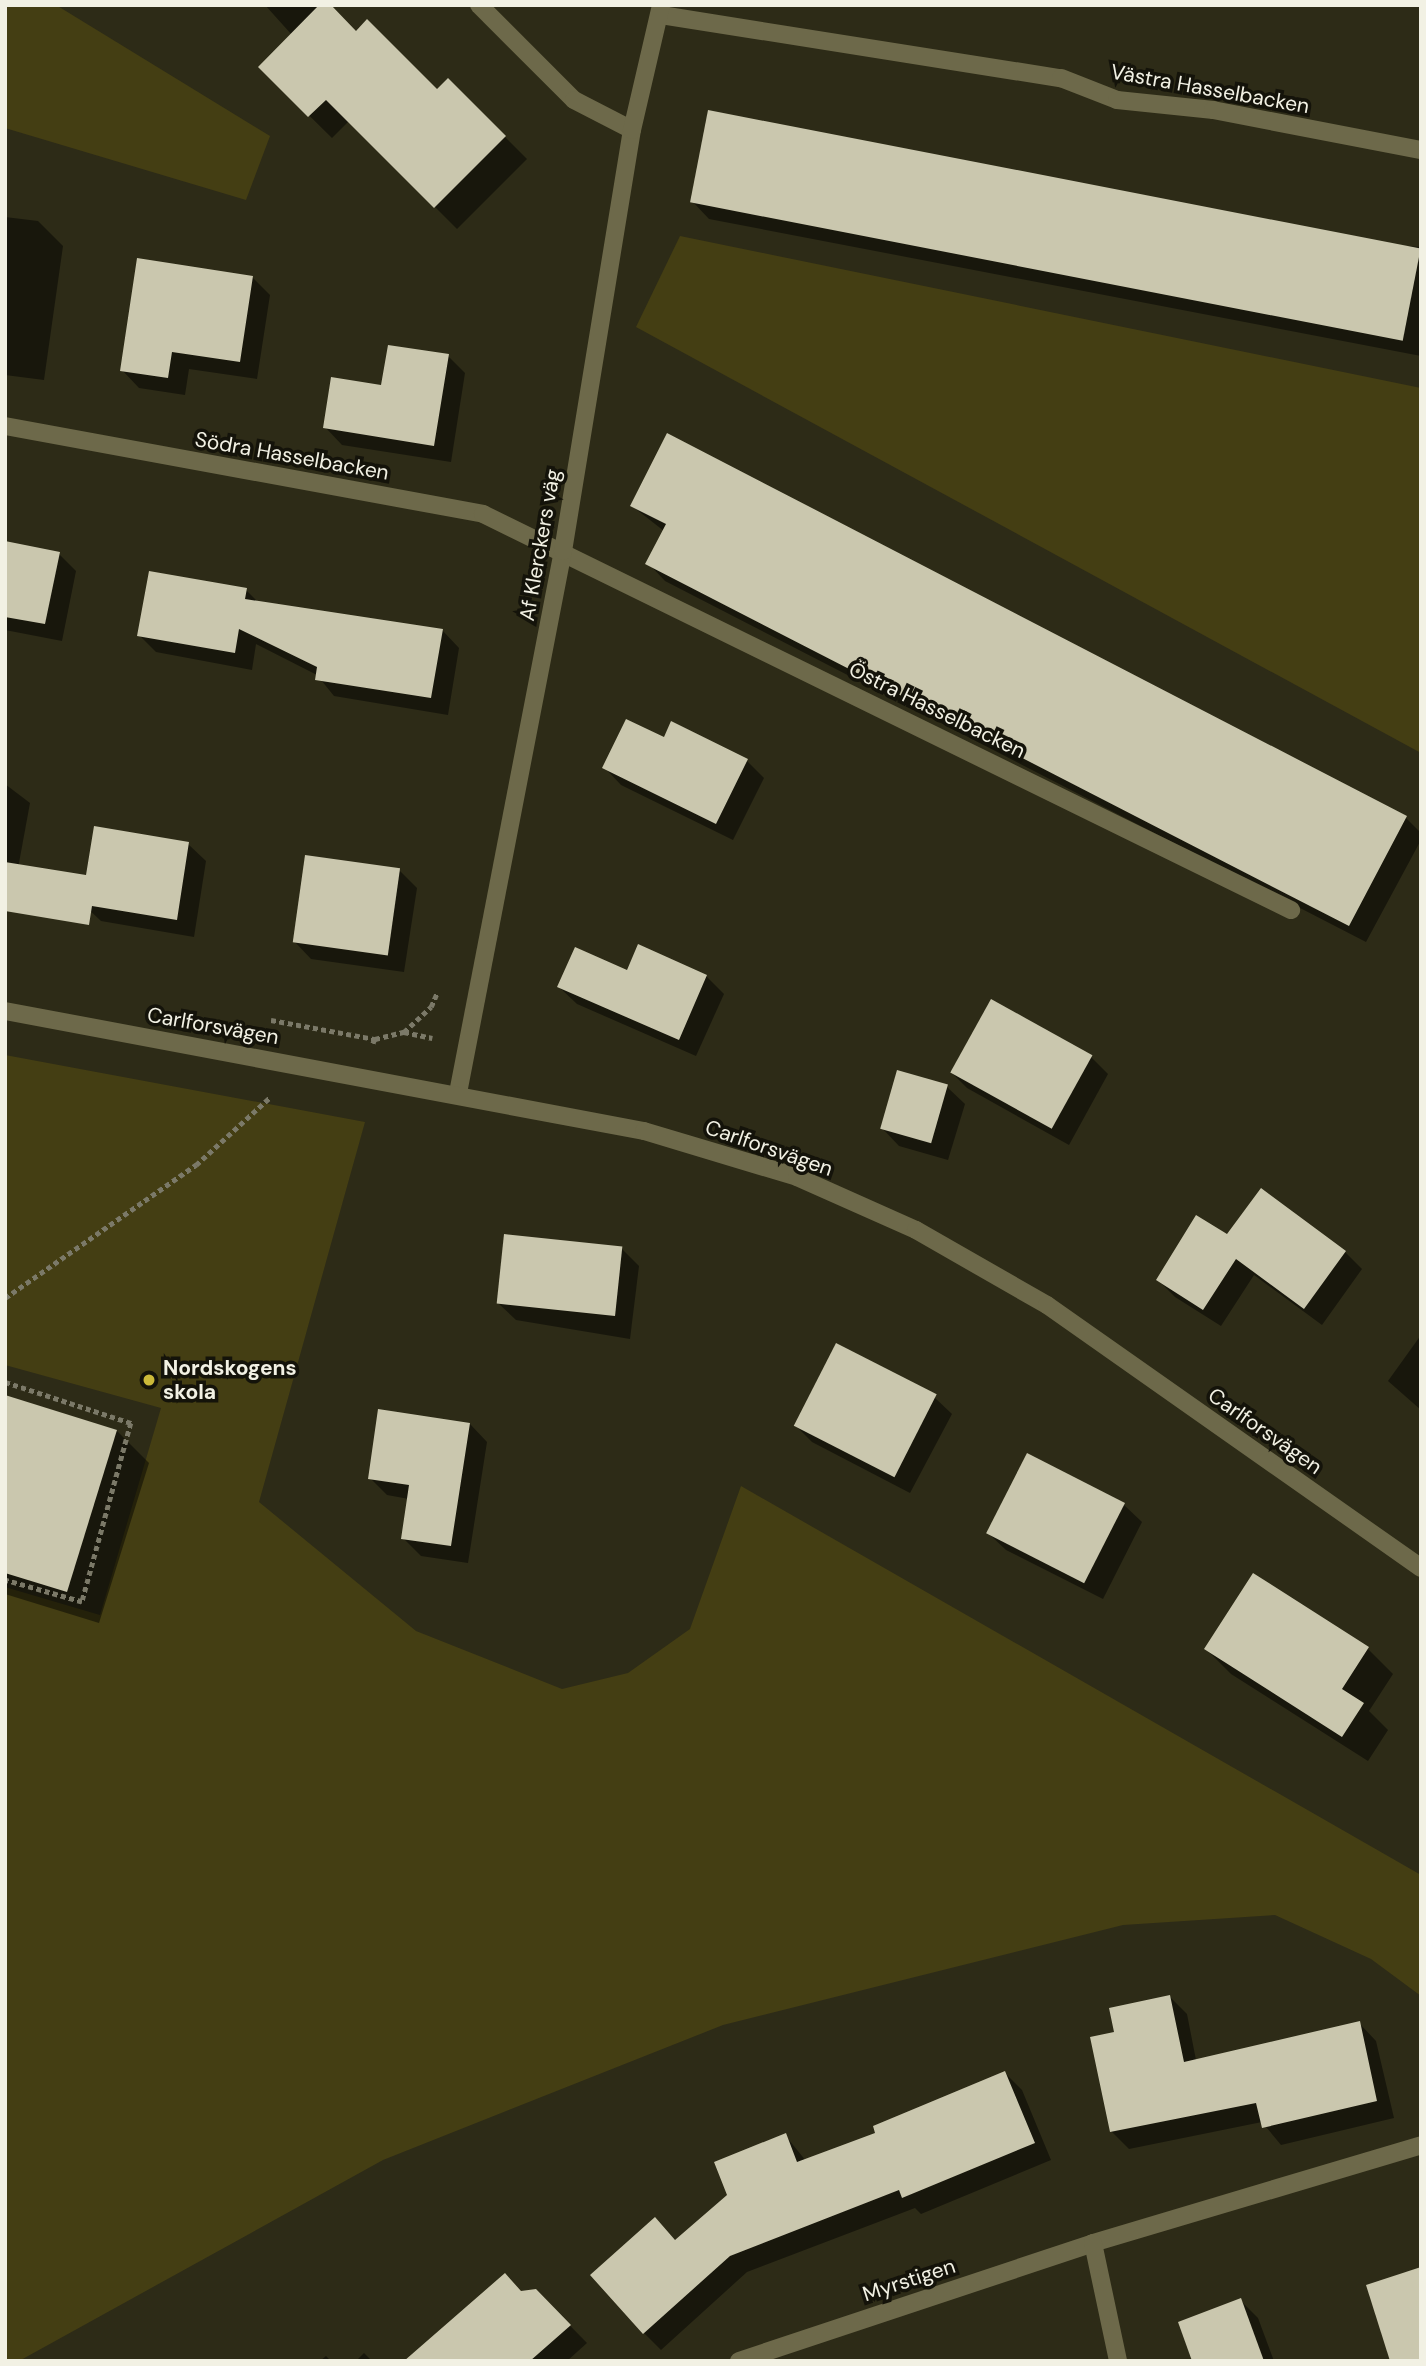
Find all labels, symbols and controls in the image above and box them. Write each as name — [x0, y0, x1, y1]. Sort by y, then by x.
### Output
street label: Västra Hasselbacken — [1109, 59, 1311, 119]
street label: Södra Hasselbacken — [193, 427, 391, 485]
street label: Af Klerckers väg — [514, 467, 566, 623]
street label: Östra Hasselbacken — [845, 656, 1029, 764]
street label: Carlforsvägen — [145, 1002, 281, 1050]
street label: Carlforsvägen — [702, 1114, 836, 1182]
place label: Nordskogens skola — [163, 1355, 297, 1405]
marker: Nordskogens skola — [141, 1372, 157, 1388]
street label: Carlforsvägen — [1203, 1383, 1327, 1479]
street label: Myrstigen — [860, 2253, 958, 2307]

